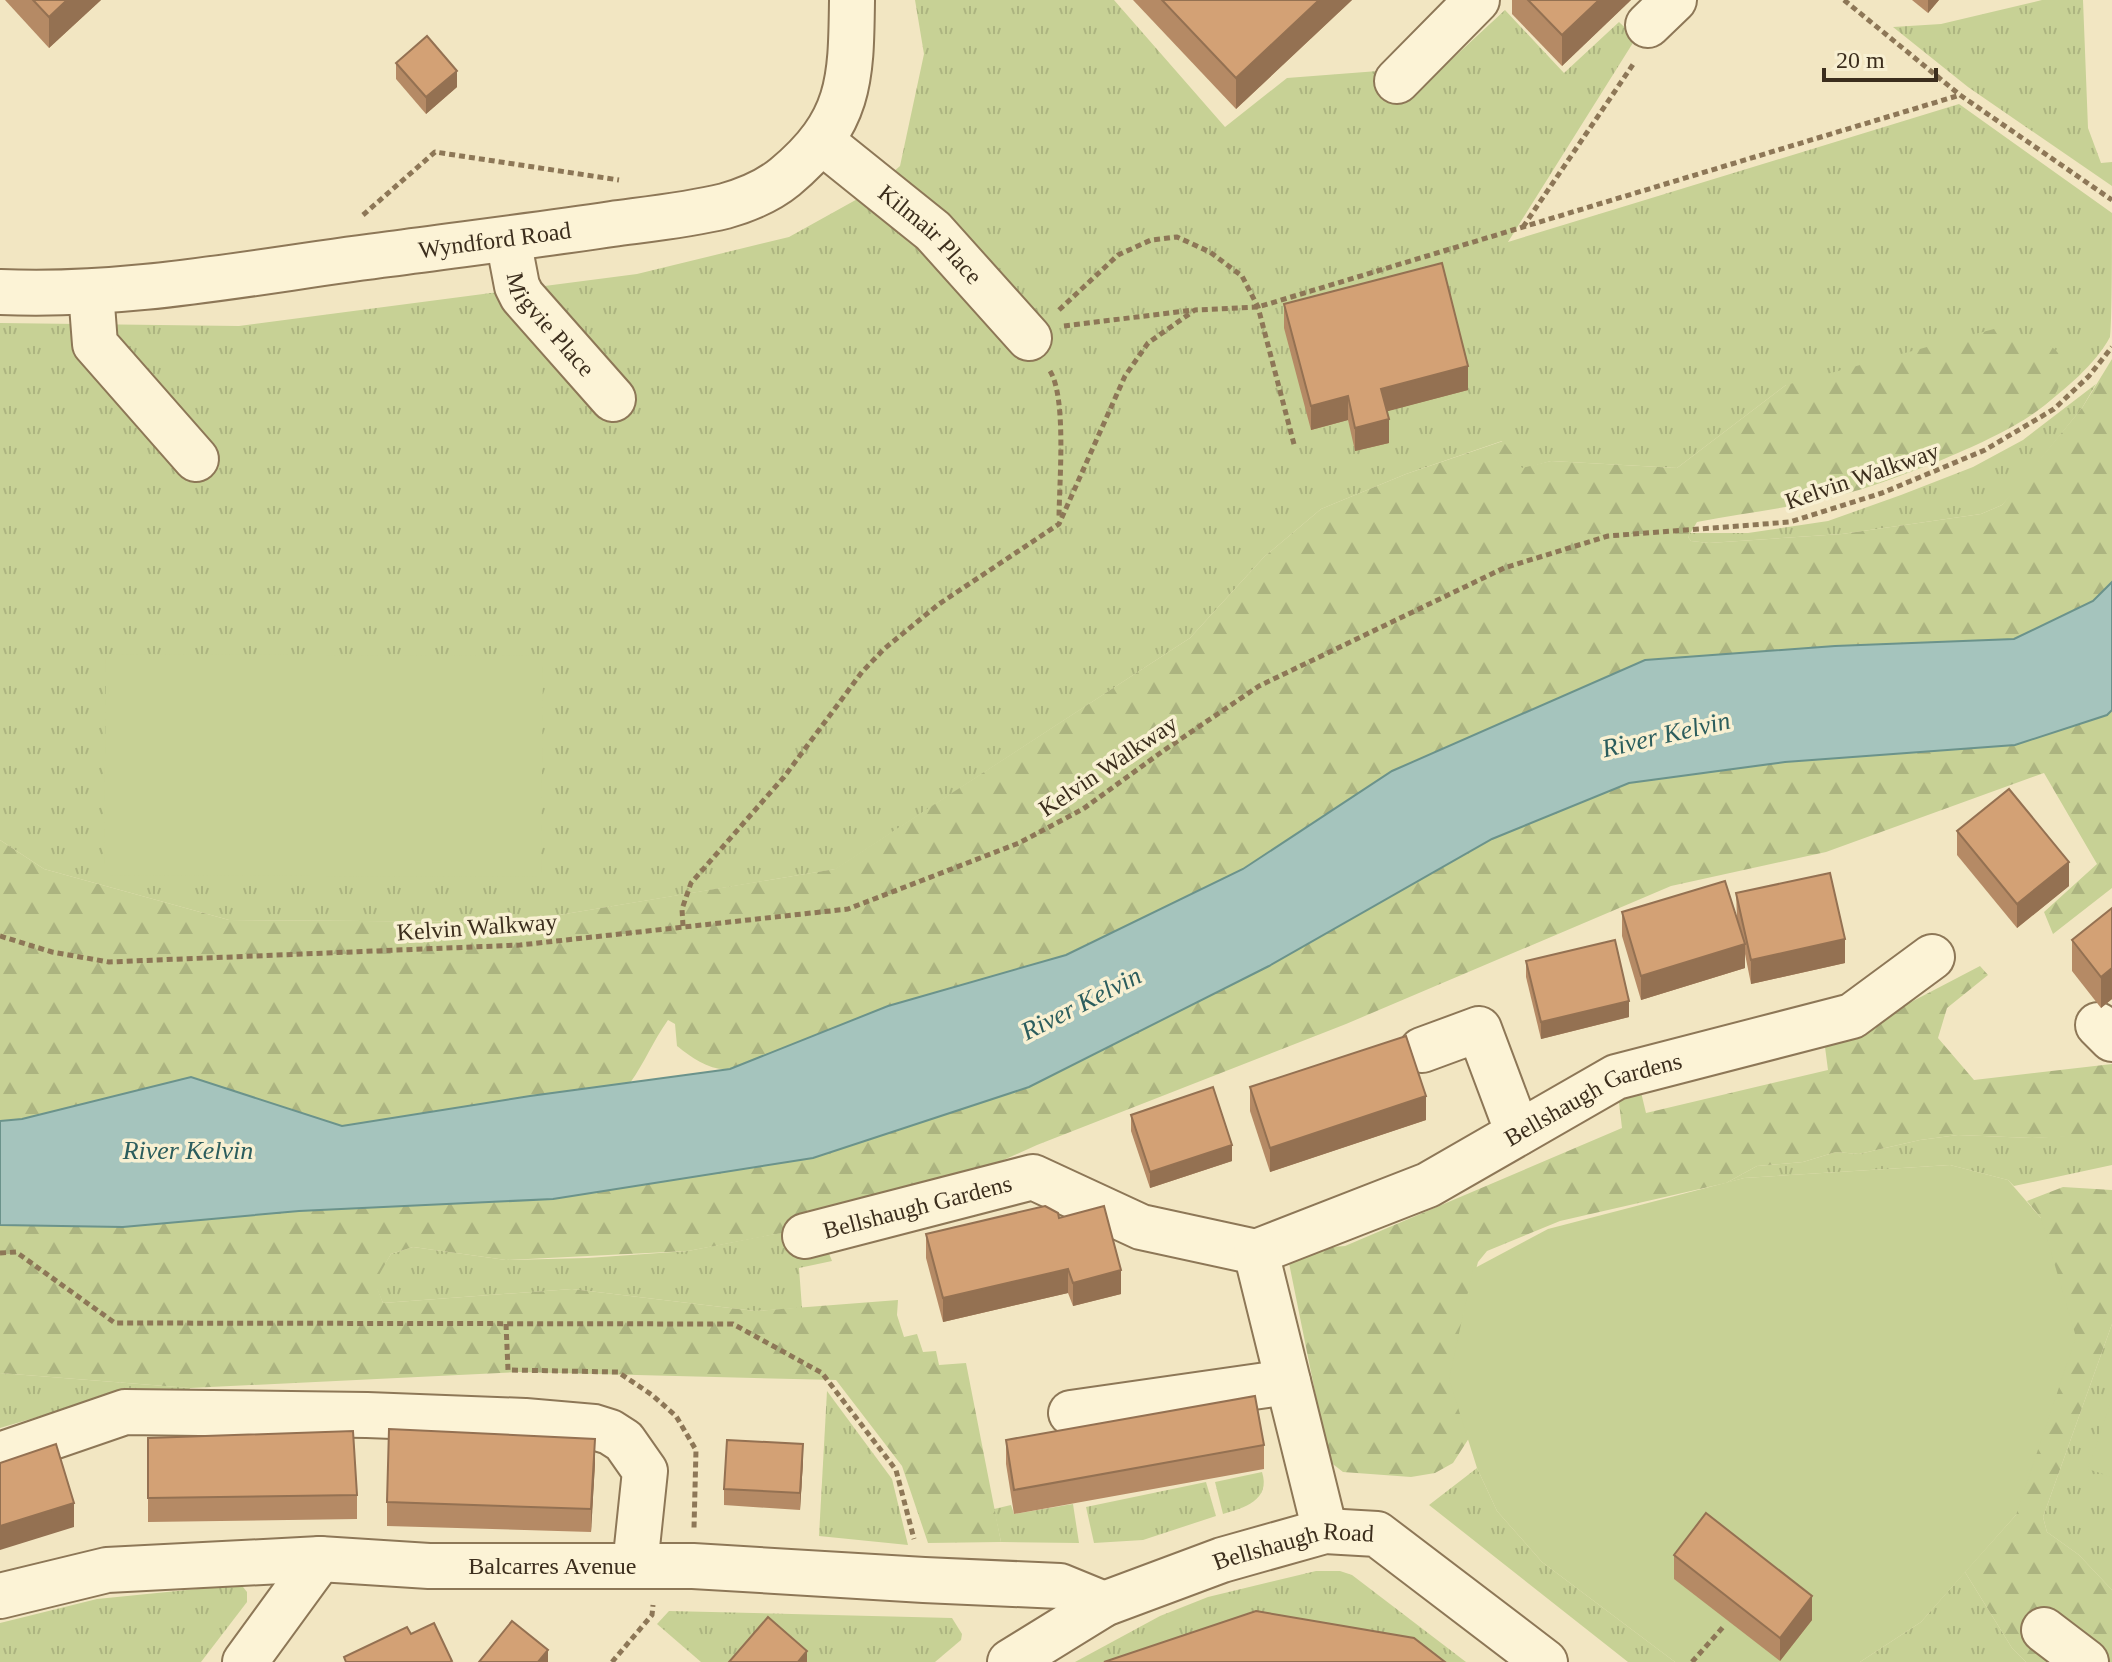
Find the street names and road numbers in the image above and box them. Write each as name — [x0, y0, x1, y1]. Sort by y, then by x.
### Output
street label: Kilmair Place — [873, 180, 987, 289]
street label: Wyndford Road — [417, 217, 573, 263]
street label: Migvie Place — [502, 270, 600, 382]
street label: Kelvin Walkway — [1782, 438, 1942, 514]
street label: Kelvin Walkway — [1034, 710, 1182, 822]
street label: Kelvin Walkway — [396, 908, 558, 946]
street label: Bellshaugh Gardens — [1500, 1048, 1685, 1151]
street label: Bellshaugh Gardens — [820, 1170, 1014, 1244]
street label: Bellshaugh Road — [1209, 1518, 1375, 1575]
street label: Balcarres Avenue — [468, 1553, 636, 1579]

